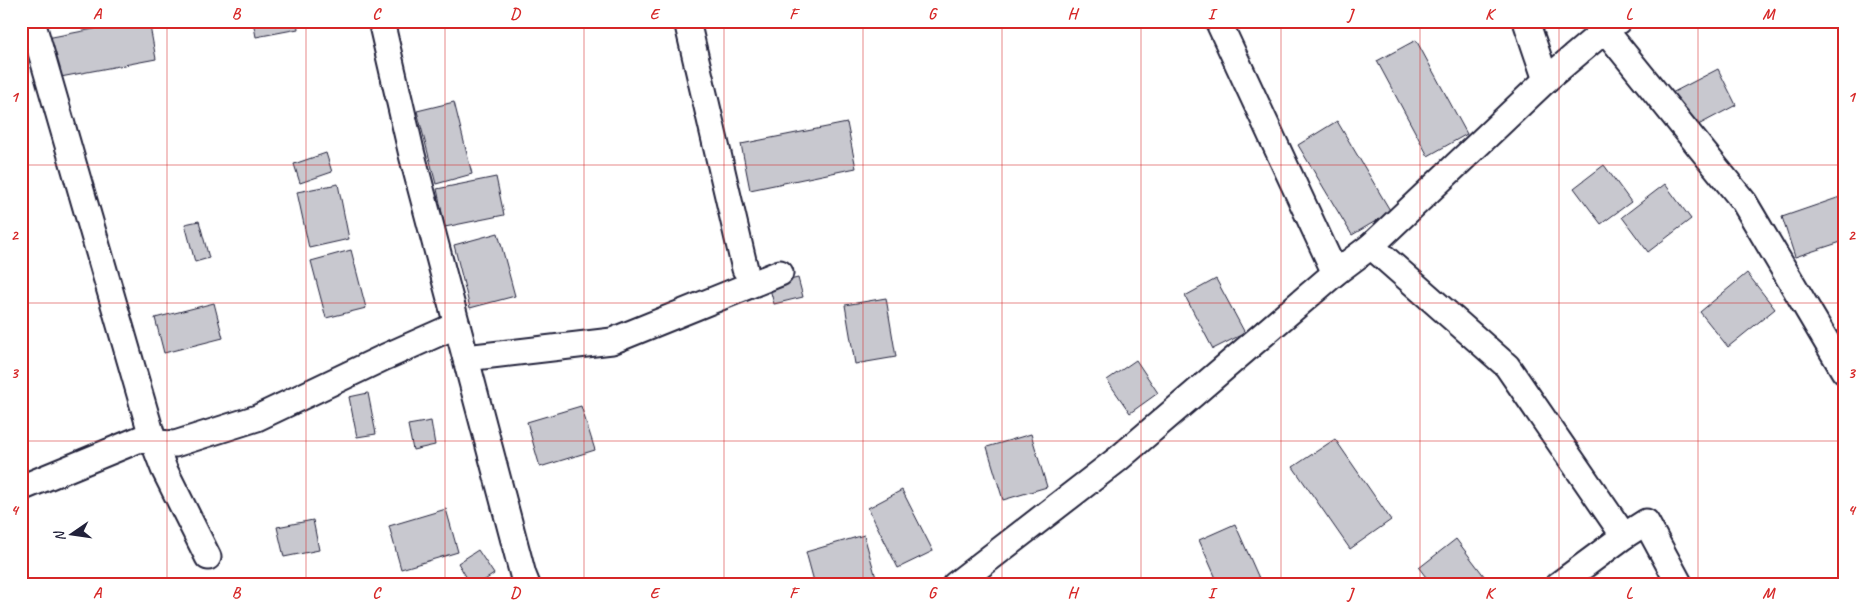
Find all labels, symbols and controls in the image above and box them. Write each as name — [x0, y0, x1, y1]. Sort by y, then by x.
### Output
text: A — [93, 4, 103, 24]
text: B — [232, 4, 242, 24]
text: C — [372, 4, 382, 24]
text: D — [510, 4, 521, 24]
text: E — [650, 4, 661, 24]
text: F — [789, 4, 800, 24]
text: G — [928, 4, 938, 24]
text: H — [1067, 4, 1079, 24]
text: I — [1208, 4, 1218, 24]
text: J — [1346, 4, 1355, 24]
text: K — [1485, 4, 1497, 24]
text: L — [1626, 4, 1634, 24]
text: M — [1762, 4, 1776, 24]
text: 1 — [10, 87, 19, 107]
text: 1 — [1847, 87, 1856, 107]
text: 2 — [10, 225, 19, 245]
text: 2 — [1847, 225, 1856, 245]
text: 3 — [10, 363, 19, 383]
text: 3 — [1847, 363, 1856, 383]
text: 4 — [10, 500, 19, 520]
text: 4 — [1847, 500, 1856, 520]
north arrow — [48, 508, 98, 558]
text: N — [50, 528, 69, 543]
text: A — [93, 583, 103, 603]
text: B — [232, 583, 242, 603]
text: C — [372, 583, 382, 603]
text: D — [510, 583, 521, 603]
text: E — [650, 583, 661, 603]
text: F — [789, 583, 800, 603]
text: G — [928, 583, 938, 603]
text: H — [1067, 583, 1079, 603]
text: I — [1208, 583, 1218, 603]
text: J — [1346, 583, 1355, 603]
text: K — [1485, 583, 1497, 603]
text: L — [1626, 583, 1634, 603]
text: M — [1762, 583, 1776, 603]

